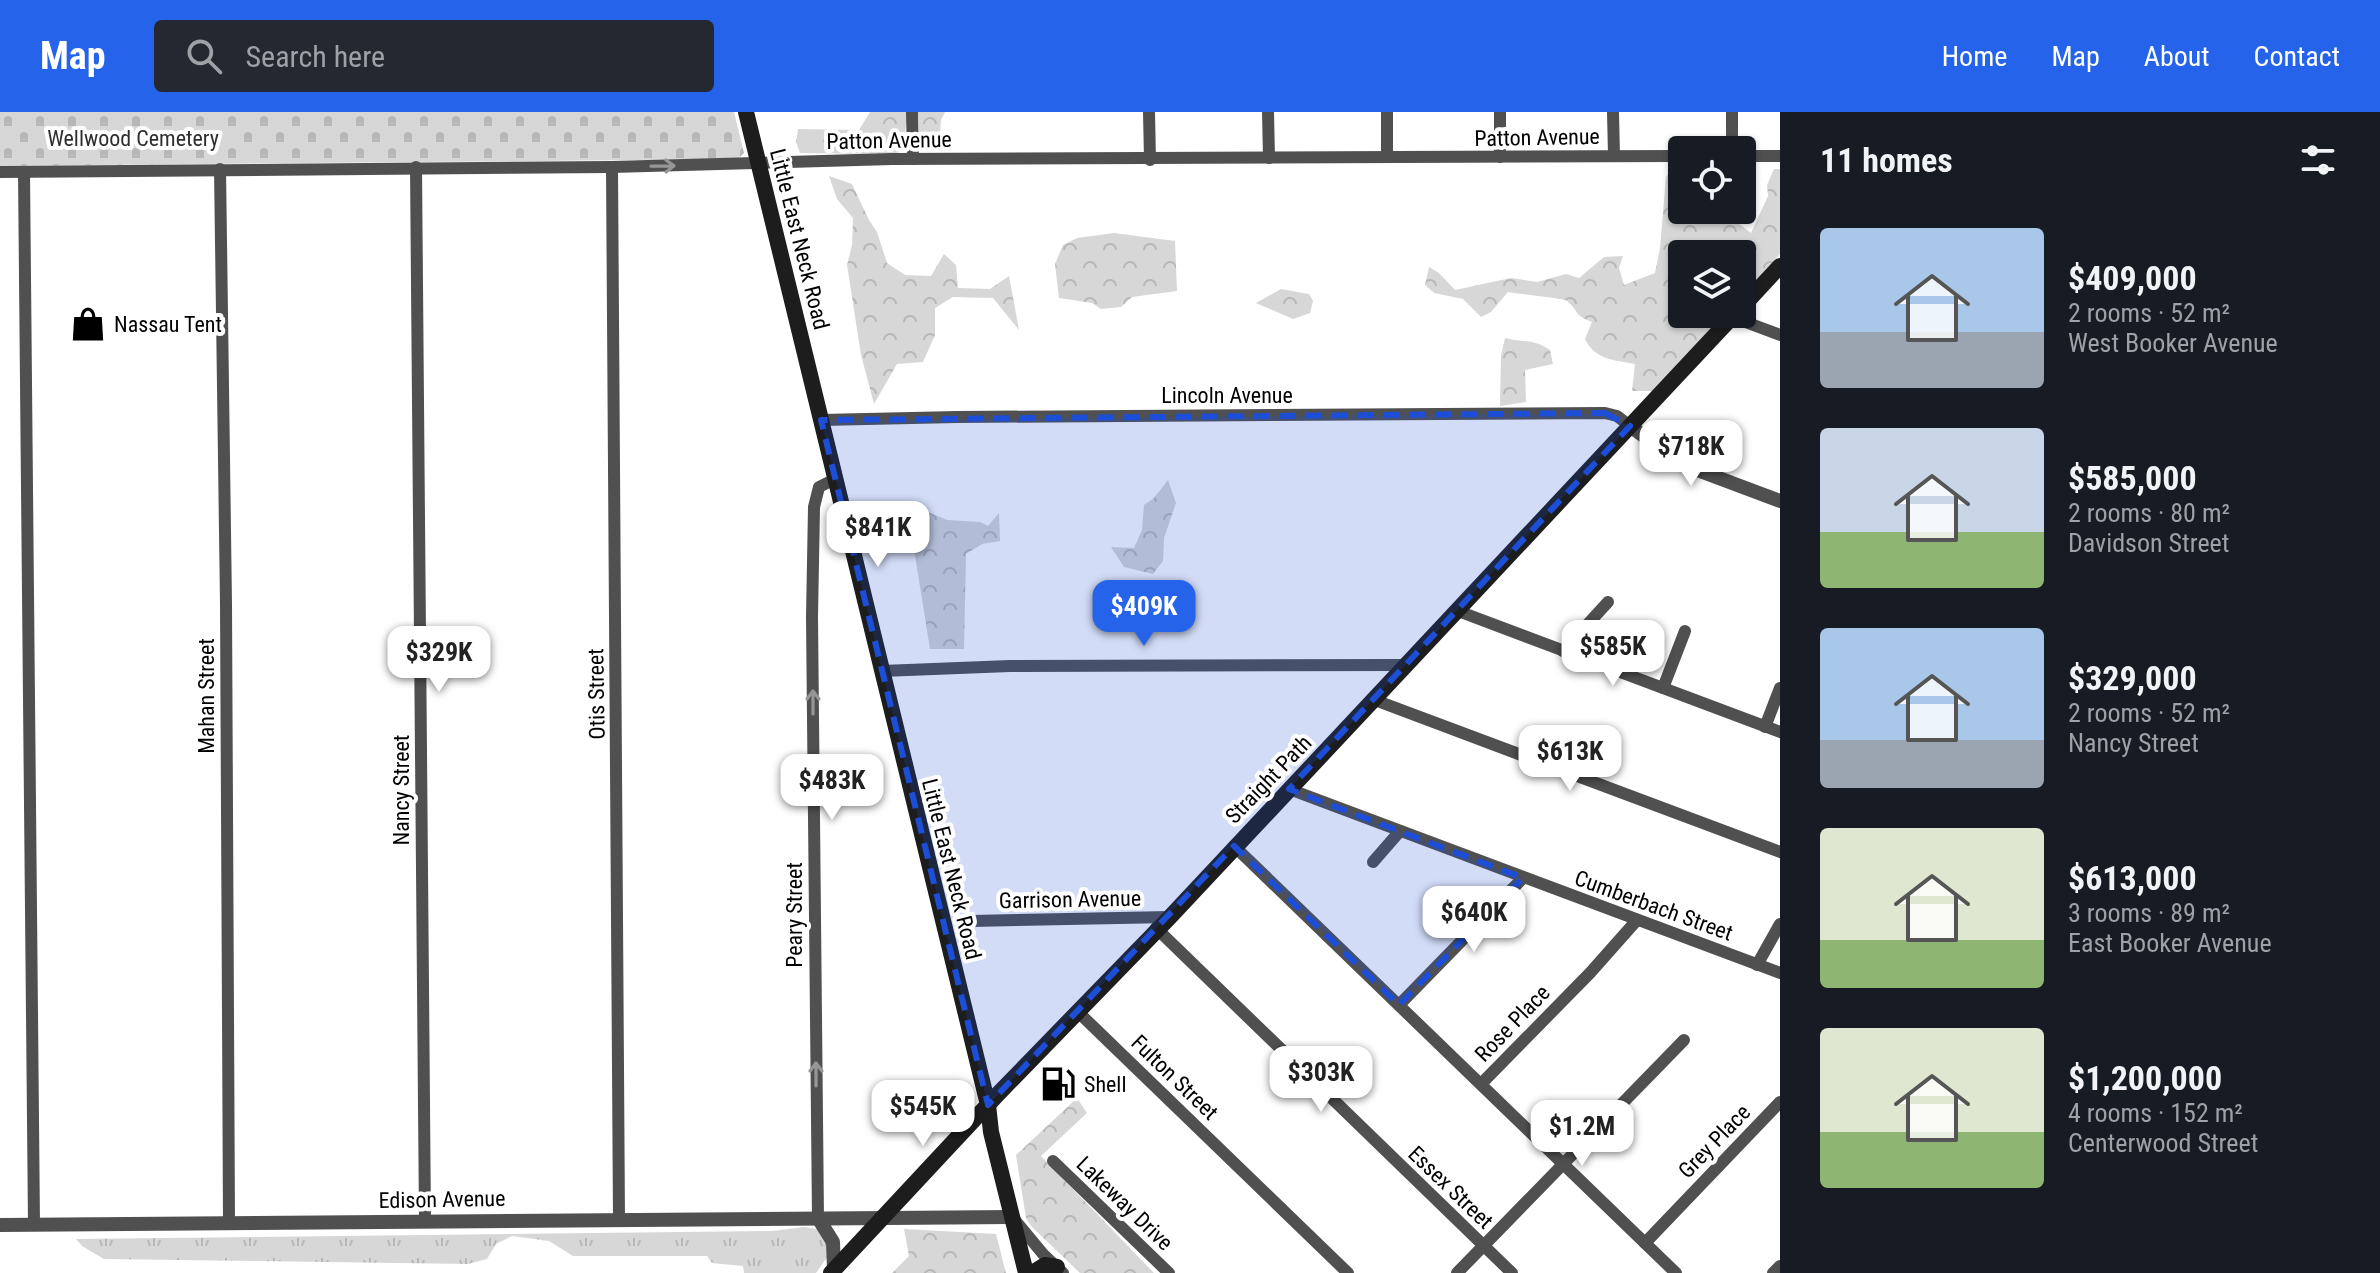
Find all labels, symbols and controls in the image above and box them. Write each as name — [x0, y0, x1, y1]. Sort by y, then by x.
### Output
search box — [154, 20, 714, 92]
text: Map — [40, 34, 106, 78]
icon: search — [182, 34, 226, 78]
text: Search here — [246, 39, 385, 74]
text: Home — [1942, 40, 2007, 73]
text: Map — [2051, 40, 2100, 73]
text: About — [2144, 40, 2210, 73]
text: Contact — [2254, 40, 2340, 73]
street label: Patton Avenue — [1474, 124, 1600, 151]
park label: Wellwood Cemetery — [47, 126, 219, 151]
street label: Patton Avenue — [826, 127, 952, 154]
map controls — [1668, 136, 1756, 328]
button: locate — [1668, 136, 1756, 224]
icon: filters — [2296, 138, 2340, 182]
text: 11 homes — [1820, 140, 1953, 180]
street label: Little East Neck Road — [765, 146, 834, 332]
one-way arrow — [649, 158, 676, 174]
button: layers — [1668, 240, 1756, 328]
text: $409,000 — [2068, 258, 2197, 298]
icon: home — [1884, 260, 1980, 356]
text: 2 rooms · 52 m² — [2068, 298, 2230, 328]
shop icon: Nassau Tent — [69, 305, 107, 343]
place label: Nassau Tent — [114, 312, 222, 337]
text: West Booker Avenue — [2068, 328, 2278, 358]
street label: Lincoln Avenue — [1161, 383, 1293, 408]
pin: $718K — [1635, 420, 1747, 488]
text: $718K — [1658, 431, 1724, 461]
text: $585,000 — [2068, 458, 2197, 498]
icon: home — [1884, 460, 1980, 556]
text: 2 rooms · 80 m² — [2068, 498, 2230, 528]
pin: $841K — [822, 501, 934, 569]
text: $841K — [845, 512, 911, 542]
text: Davidson Street — [2068, 528, 2229, 558]
pin: $409K — [1088, 580, 1200, 648]
text: $409K — [1111, 591, 1177, 621]
pin: $585K — [1557, 620, 1669, 688]
pin: $329K — [383, 626, 495, 694]
text: $585K — [1580, 631, 1646, 661]
text: $329K — [406, 637, 472, 667]
street label: Mahan Street — [194, 638, 219, 754]
street label: Otis Street — [583, 648, 610, 740]
text: $329,000 — [2068, 658, 2197, 698]
icon: home — [1884, 660, 1980, 756]
one-way arrow — [805, 689, 821, 716]
text: 2 rooms · 52 m² — [2068, 698, 2230, 728]
pin: $613K — [1514, 725, 1626, 793]
text: Nancy Street — [2068, 728, 2199, 758]
street label: Straight Path — [1220, 730, 1316, 829]
street label: Nancy Street — [389, 735, 414, 845]
text: $613K — [1537, 736, 1603, 766]
pin: $483K — [776, 754, 888, 822]
text: $483K — [799, 765, 865, 795]
street label: Little East Neck Road — [917, 776, 986, 962]
text: $613,000 — [2068, 858, 2197, 898]
icon: home — [1884, 860, 1980, 956]
street label: Peary Street — [782, 862, 807, 968]
street label: Cumberbach Street — [1571, 865, 1736, 946]
street label: Garrison Avenue — [999, 886, 1141, 913]
pin: $640K — [1418, 886, 1530, 954]
text: $640K — [1441, 897, 1507, 927]
text: 3 rooms · 89 m² — [2068, 898, 2230, 928]
text: East Booker Avenue — [2068, 928, 2272, 958]
street label: Rose Place — [1470, 980, 1555, 1067]
street label: Fulton Street — [1126, 1030, 1223, 1125]
pin: $303K — [1265, 1046, 1377, 1114]
text: $303K — [1288, 1057, 1354, 1087]
text: $1,200,000 — [2068, 1058, 2222, 1098]
icon: home — [1884, 1060, 1980, 1156]
one-way arrow — [808, 1061, 824, 1088]
fuel station icon: Shell — [1039, 1065, 1077, 1103]
place label: Shell — [1084, 1072, 1126, 1097]
pin: $545K — [867, 1080, 979, 1148]
text: $545K — [890, 1091, 956, 1121]
text: 4 rooms · 152 m² — [2068, 1098, 2243, 1128]
pin: $1.2M — [1526, 1100, 1638, 1168]
street label: Grey Place — [1673, 1100, 1755, 1183]
text: $1.2M — [1549, 1111, 1615, 1141]
text: Centerwood Street — [2068, 1128, 2258, 1158]
street label: Essex Street — [1403, 1141, 1498, 1234]
street label: Lakeway Drive — [1071, 1151, 1178, 1255]
street label: Edison Avenue — [378, 1186, 506, 1213]

